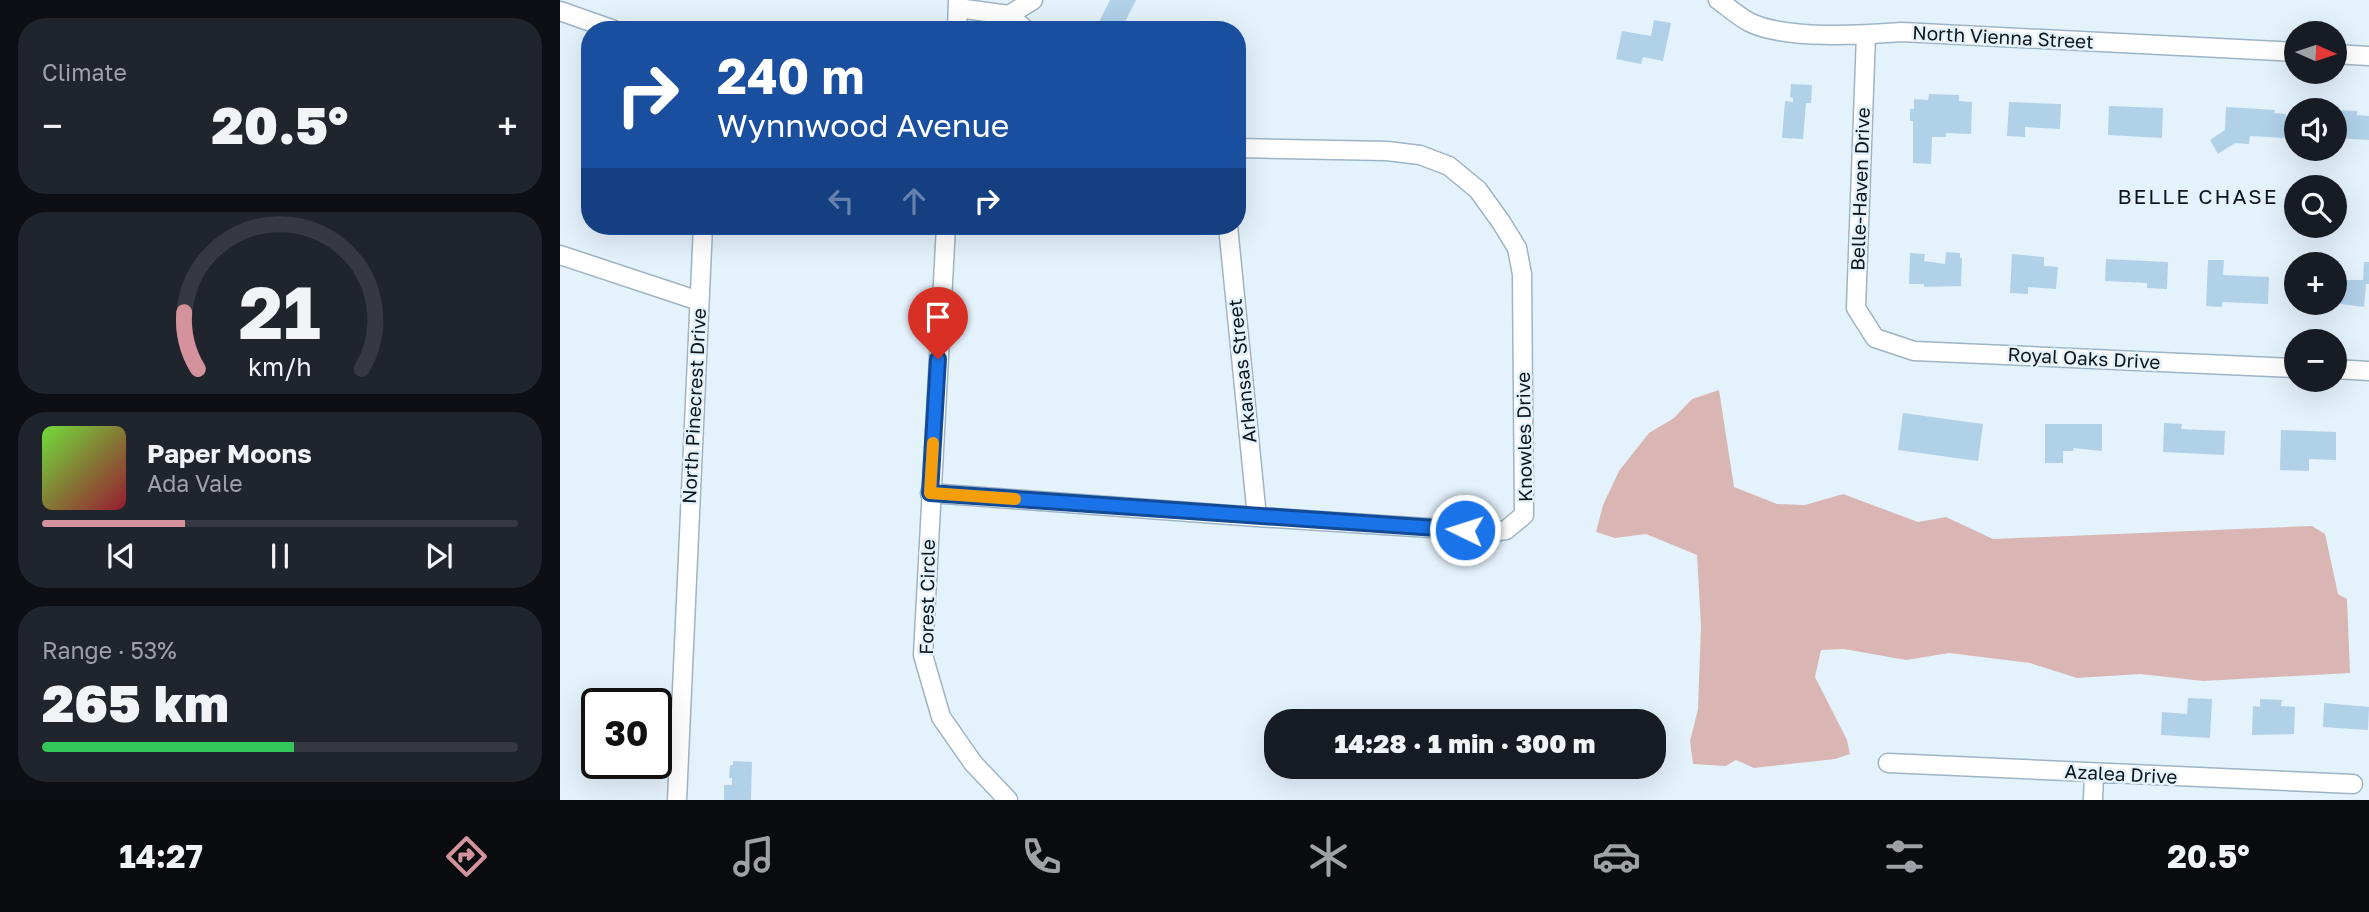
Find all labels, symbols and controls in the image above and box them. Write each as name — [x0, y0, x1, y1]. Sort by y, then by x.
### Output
street label: North Vienna Street — [1912, 20, 2094, 53]
north arrow — [2284, 21, 2347, 84]
map controls — [2284, 21, 2347, 392]
text: 240 m — [717, 46, 865, 105]
icon: right — [602, 49, 693, 140]
text: Climate — [42, 58, 127, 86]
text: 20.5° — [212, 93, 348, 155]
button: sound — [2284, 98, 2347, 161]
text: − — [42, 103, 63, 148]
text: + — [497, 103, 518, 148]
text: Wynnwood Avenue — [717, 106, 1009, 144]
street label: Belle-Haven Drive — [1845, 107, 1874, 271]
button: search — [2284, 175, 2347, 238]
icon: left — [822, 182, 860, 220]
icon: ahead — [895, 182, 933, 220]
icon: right — [968, 182, 1006, 220]
district label: BELLE CHASE — [2117, 183, 2279, 209]
button: + — [2284, 252, 2347, 315]
text: 21 — [239, 268, 321, 355]
pin — [908, 287, 968, 359]
icon: arrive — [919, 298, 957, 336]
street label: Arkansas Street — [1222, 298, 1261, 444]
street label: North Pinecrest Drive — [677, 307, 710, 504]
button: − — [2284, 329, 2347, 392]
street label: Royal Oaks Drive — [2007, 342, 2161, 373]
text: km/h — [248, 351, 312, 382]
street label: Knowles Drive — [1511, 372, 1536, 502]
text: Paper Moons — [147, 438, 312, 469]
text: Ada Vale — [147, 469, 243, 497]
position arrow — [1428, 493, 1502, 567]
icon: previous — [102, 537, 140, 575]
icon: pause — [261, 537, 299, 575]
icon: next — [420, 537, 458, 575]
street label: Forest Circle — [914, 539, 939, 655]
text: Range · 53% — [42, 636, 177, 664]
text: 265 km — [42, 671, 229, 733]
speed limit sign: 30 — [581, 688, 672, 779]
text: 14:28 · 1 min · 300 m — [1335, 728, 1596, 759]
street label: Azalea Drive — [2064, 759, 2178, 788]
icon: directions — [442, 832, 491, 881]
icon: music — [729, 832, 778, 881]
icon: phone — [1017, 832, 1066, 881]
icon: climate — [1304, 832, 1353, 881]
icon: car — [1592, 832, 1641, 881]
icon: filters — [1880, 832, 1929, 881]
text: 14:27 — [119, 837, 203, 875]
text: 20.5° — [2167, 837, 2250, 875]

